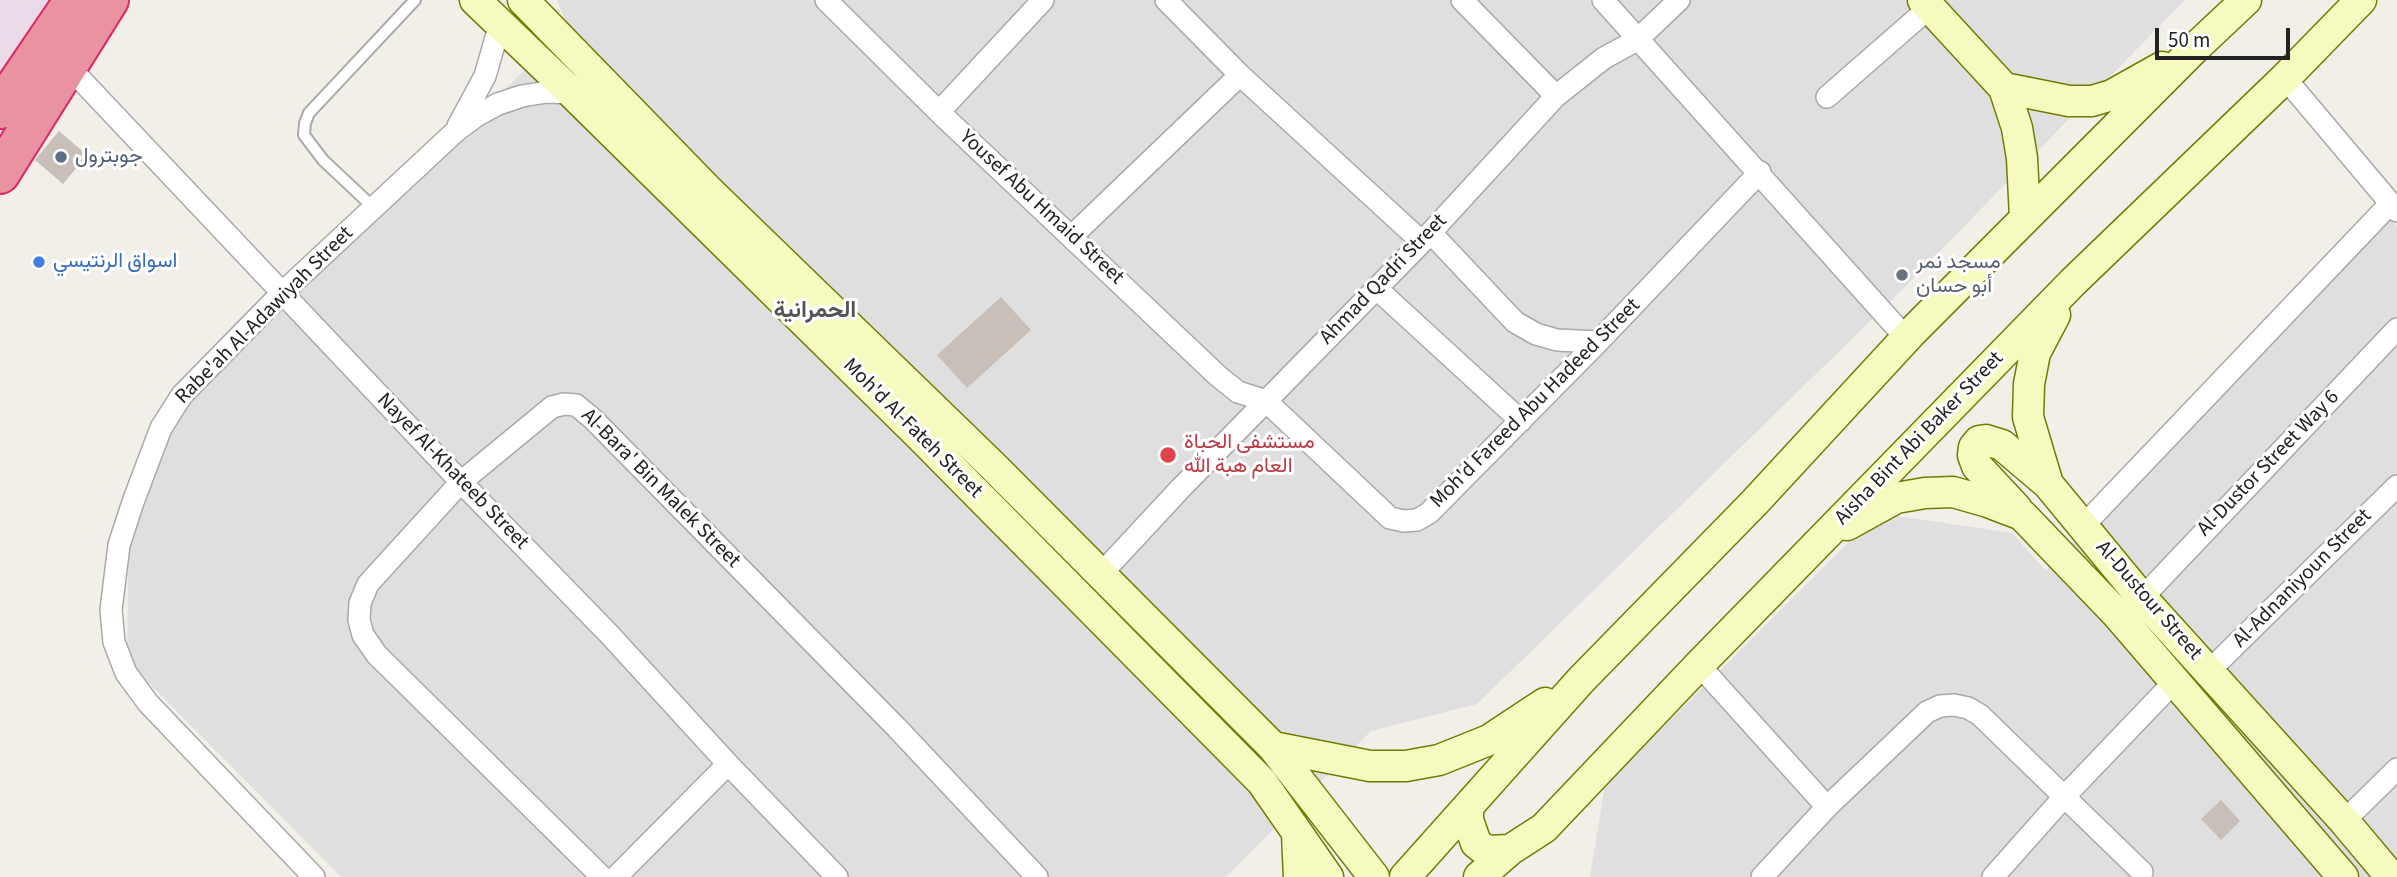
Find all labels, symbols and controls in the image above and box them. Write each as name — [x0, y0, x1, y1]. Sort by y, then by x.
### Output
scale bar — [2159, 14, 2294, 58]
text: 50 m — [2168, 25, 2210, 55]
street label: Yousef Abu Hmaid Street — [954, 125, 1128, 291]
place label: جوبترول — [75, 144, 143, 170]
marker: جوبترول — [53, 149, 69, 165]
street label: Ahmad Qadri Street — [1315, 209, 1453, 351]
street label: Rabe'ah Al-Adawiyah Street — [171, 222, 359, 410]
place label: اسواق الرنتيسي — [53, 249, 177, 275]
place label: مسجد نمر أبو حسان — [1916, 250, 2001, 300]
marker: اسواق الرنتيسي — [31, 254, 47, 270]
marker: مسجد نمر أبو حسان — [1894, 267, 1910, 283]
street label: Moh'd Fareed Abu Hadeed Street — [1426, 294, 1646, 514]
district label: الحمرانية — [774, 298, 856, 326]
street label: Aisha Bint Abi Baker Street — [1830, 347, 2010, 531]
street label: Moh'd Al-Fateh Street — [837, 354, 987, 504]
street label: Al-Dustor Street Way 6 — [2193, 386, 2345, 542]
street label: Nayef Al-Khateeb Street — [371, 388, 533, 556]
street label: Al-Bara' Bin Malek Street — [575, 404, 745, 574]
place label: مستشفى الحياة العام هبة الله — [1184, 430, 1315, 480]
marker: مستشفى الحياة العام هبة الله — [1158, 445, 1178, 465]
street label: Al-Adnaniyoun Street — [2228, 504, 2378, 654]
street label: Al-Dustour Street — [2089, 536, 2207, 666]

